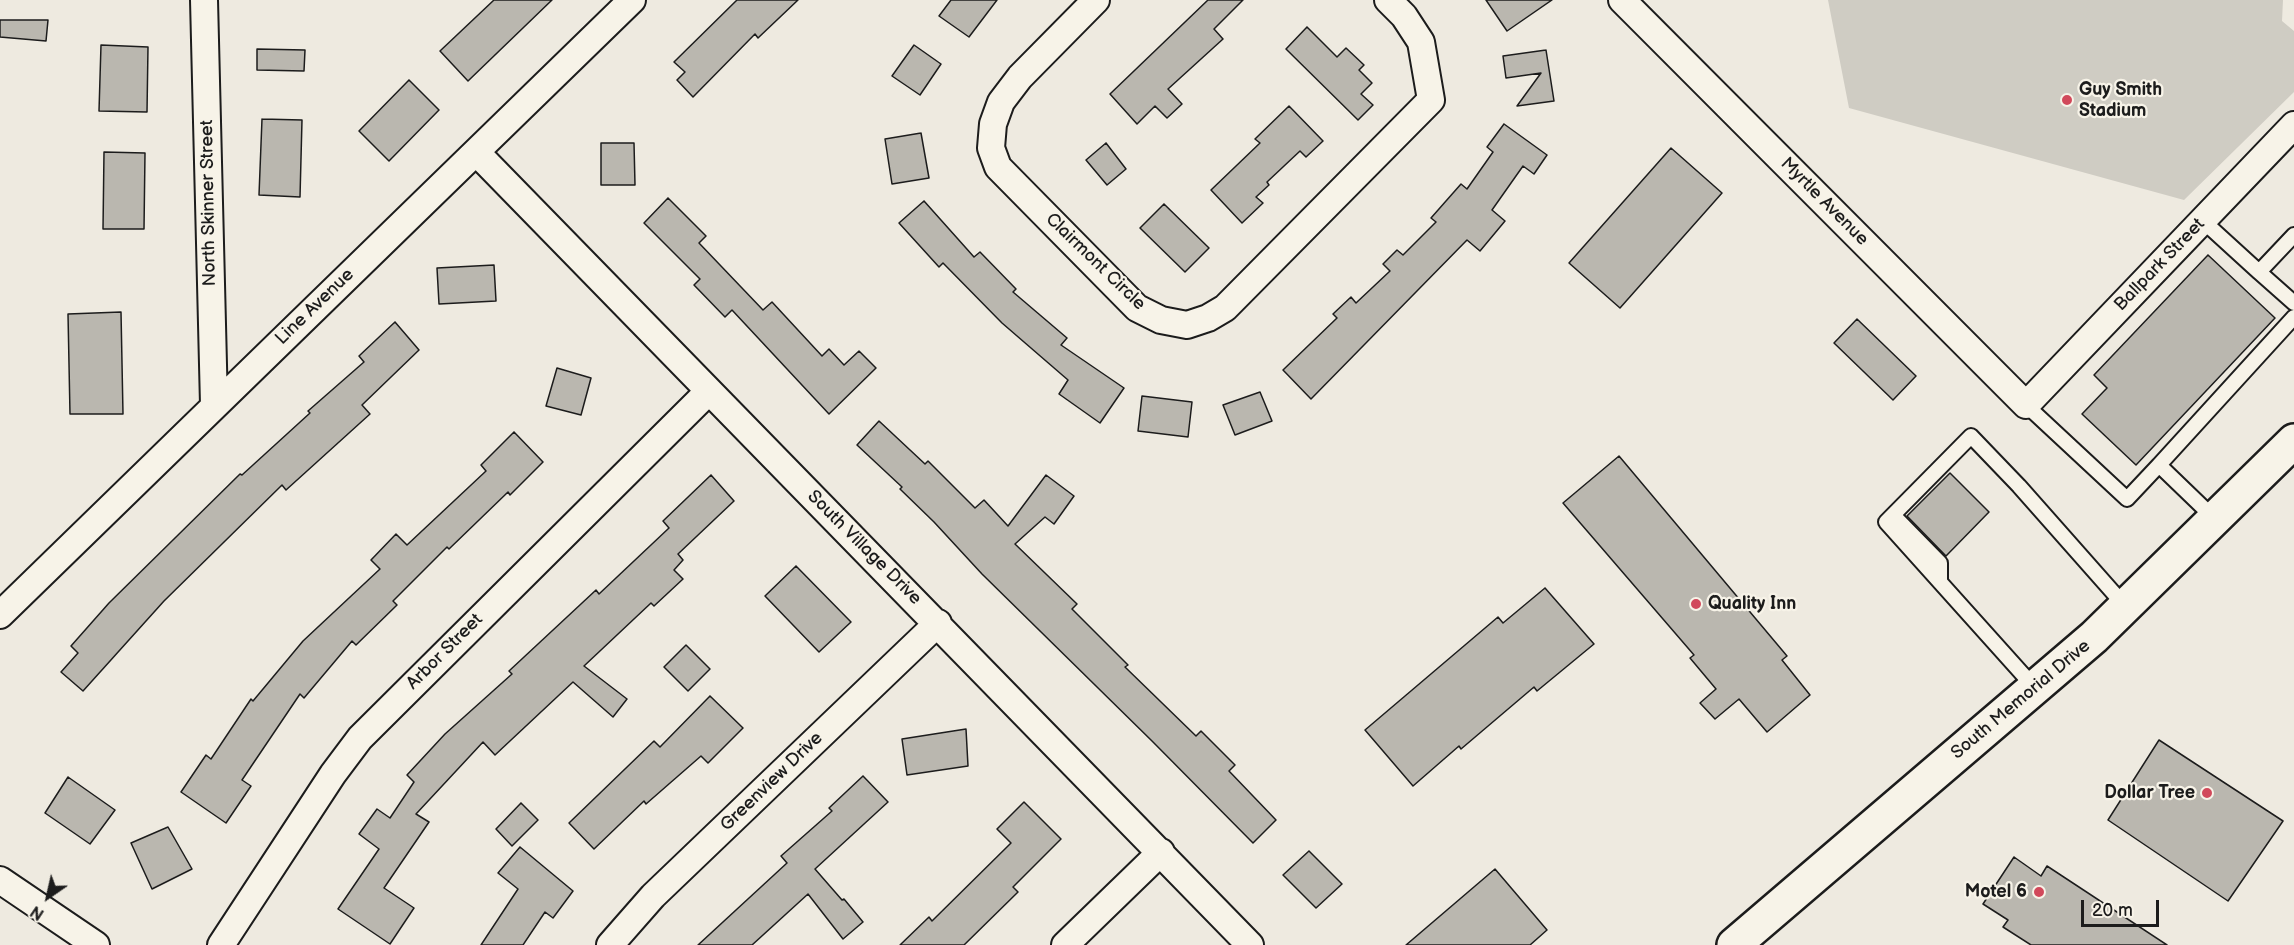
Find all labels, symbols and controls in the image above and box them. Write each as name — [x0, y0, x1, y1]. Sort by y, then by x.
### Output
place label: Guy Smith Stadium — [2079, 79, 2162, 122]
marker: Guy Smith Stadium — [2060, 93, 2074, 107]
street label: North Skinner Street — [197, 120, 221, 286]
street label: Myrtle Avenue — [1775, 153, 1873, 251]
street label: Clairmont Circle — [1041, 209, 1149, 315]
street label: Ballpark Street — [2110, 214, 2210, 316]
street label: Line Avenue — [271, 264, 359, 350]
street label: South Village Drive — [802, 486, 926, 610]
place label: Quality Inn — [1708, 593, 1796, 615]
marker: Quality Inn — [1689, 597, 1703, 611]
street label: Arbor Street — [402, 609, 488, 695]
street label: South Memorial Drive — [1947, 636, 2095, 764]
street label: Greenview Drive — [716, 728, 828, 836]
place label: Dollar Tree — [2104, 782, 2195, 804]
marker: Dollar Tree — [2200, 786, 2214, 800]
north arrow — [18, 867, 78, 927]
place label: Motel 6 — [1965, 881, 2027, 903]
marker: Motel 6 — [2032, 885, 2046, 899]
scale bar — [2084, 888, 2162, 926]
text: 20 m — [2092, 900, 2133, 921]
text: N — [27, 901, 48, 924]

